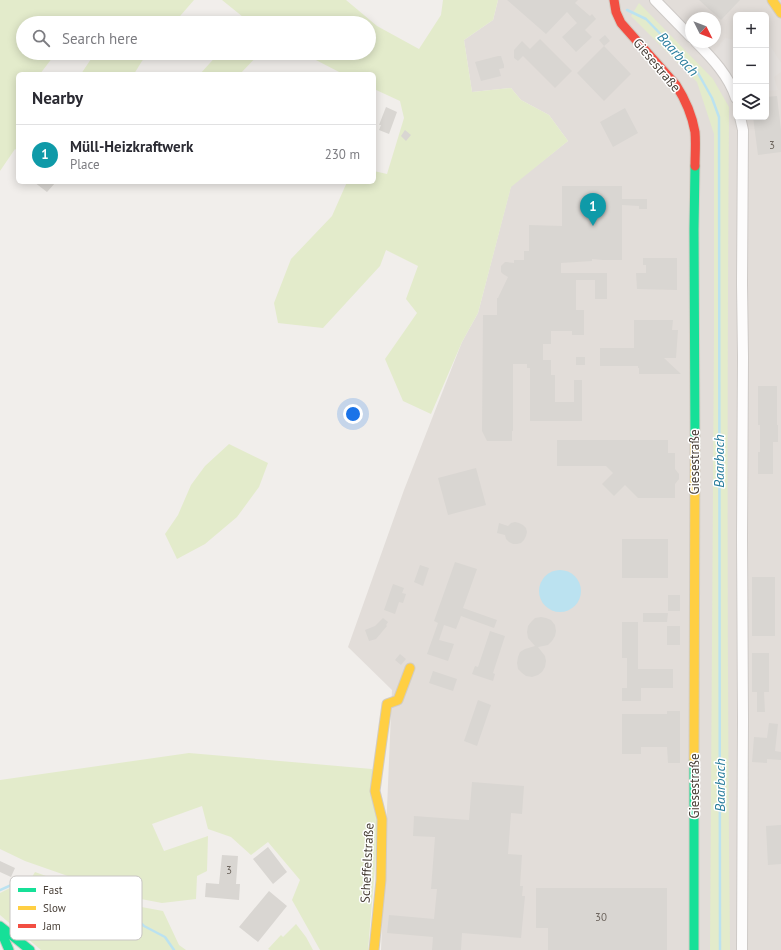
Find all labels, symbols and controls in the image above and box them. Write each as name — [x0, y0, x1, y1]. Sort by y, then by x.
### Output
north arrow — [685, 12, 721, 48]
map controls — [733, 12, 769, 120]
button: + — [733, 12, 769, 48]
search box — [16, 16, 376, 60]
icon: search — [30, 27, 52, 49]
water label: Baarbach — [653, 28, 703, 80]
text: Search here — [62, 29, 138, 48]
street label: Giesestraße — [630, 35, 684, 95]
button: − — [733, 48, 769, 84]
button: layers — [733, 84, 769, 120]
text: Nearby — [32, 87, 83, 109]
text: Müll-Heizkraftwerk — [70, 137, 193, 156]
house number: 3 — [769, 138, 775, 152]
text: 1 — [41, 146, 49, 163]
text: 230 m — [325, 146, 360, 163]
text: Place — [70, 156, 100, 173]
pin: 1 — [580, 193, 606, 226]
your location — [343, 404, 363, 424]
street label: Giesestraße — [686, 429, 703, 495]
water label: Baarbach — [710, 434, 728, 488]
street label: Giesestraße — [686, 753, 703, 819]
water label: Baarbach — [711, 758, 729, 812]
street label: Scheffelstraße — [356, 823, 378, 903]
house number: 3 — [226, 863, 232, 877]
legend — [10, 876, 142, 940]
text: Fast — [43, 883, 63, 897]
text: Slow — [43, 901, 66, 915]
house number: 30 — [595, 910, 607, 924]
text: Jam — [42, 919, 61, 933]

